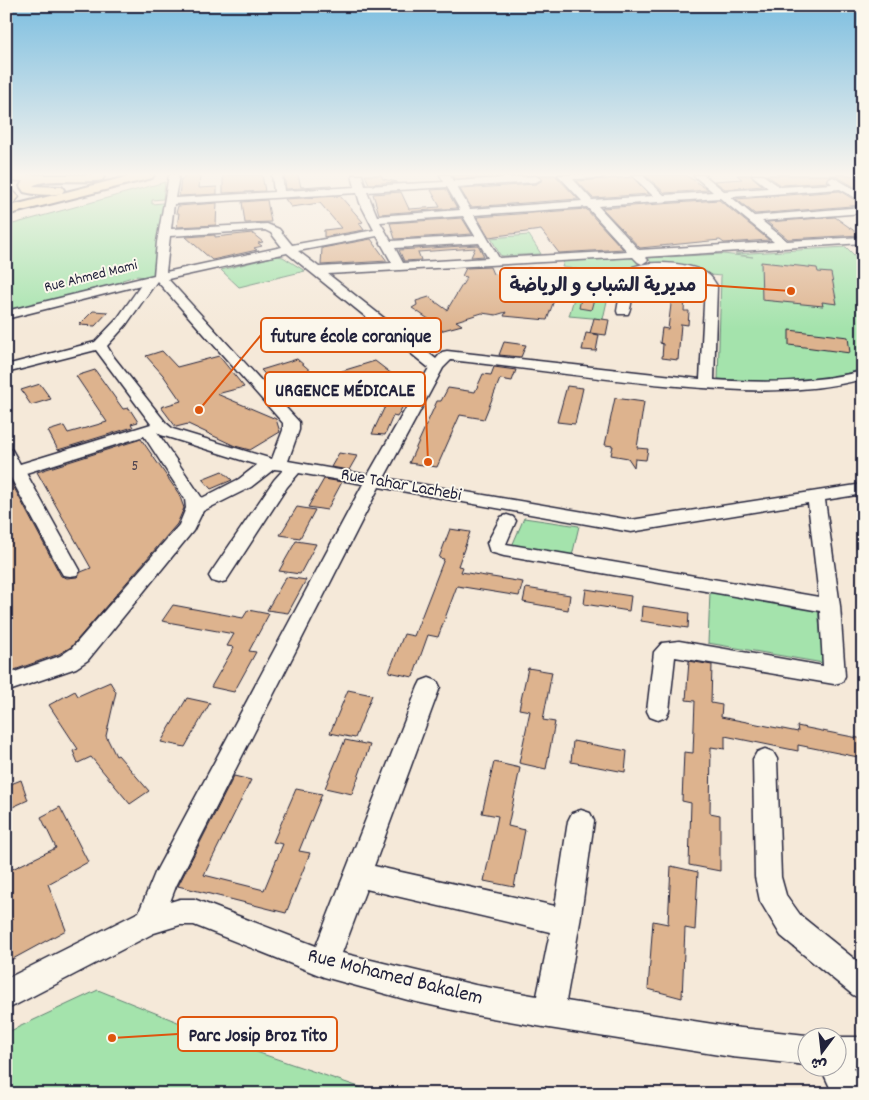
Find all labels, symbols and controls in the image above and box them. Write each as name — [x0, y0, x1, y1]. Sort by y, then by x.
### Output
street label: Rue Ahmed Mami — [42, 255, 140, 299]
callout: مديرية الشباب و الرياضة — [500, 268, 706, 302]
text: مديرية الشباب و الرياضة — [510, 274, 696, 301]
callout: future école coranique — [261, 318, 441, 352]
text: future école coranique — [270, 325, 431, 352]
callout: URGENCE MÉDICALE — [265, 372, 425, 406]
text: URGENCE MÉDICALE — [275, 379, 415, 406]
house number: 5 — [132, 456, 139, 478]
street label: Rue Tahar Lachebi — [339, 463, 463, 509]
street label: Rue Mohamed Bakalem — [304, 942, 486, 1014]
callout: Parc Josip Broz Tito — [178, 1017, 337, 1051]
text: Parc Josip Broz Tito — [188, 1024, 328, 1051]
north arrow — [796, 1028, 846, 1078]
text: ش — [809, 1051, 829, 1074]

